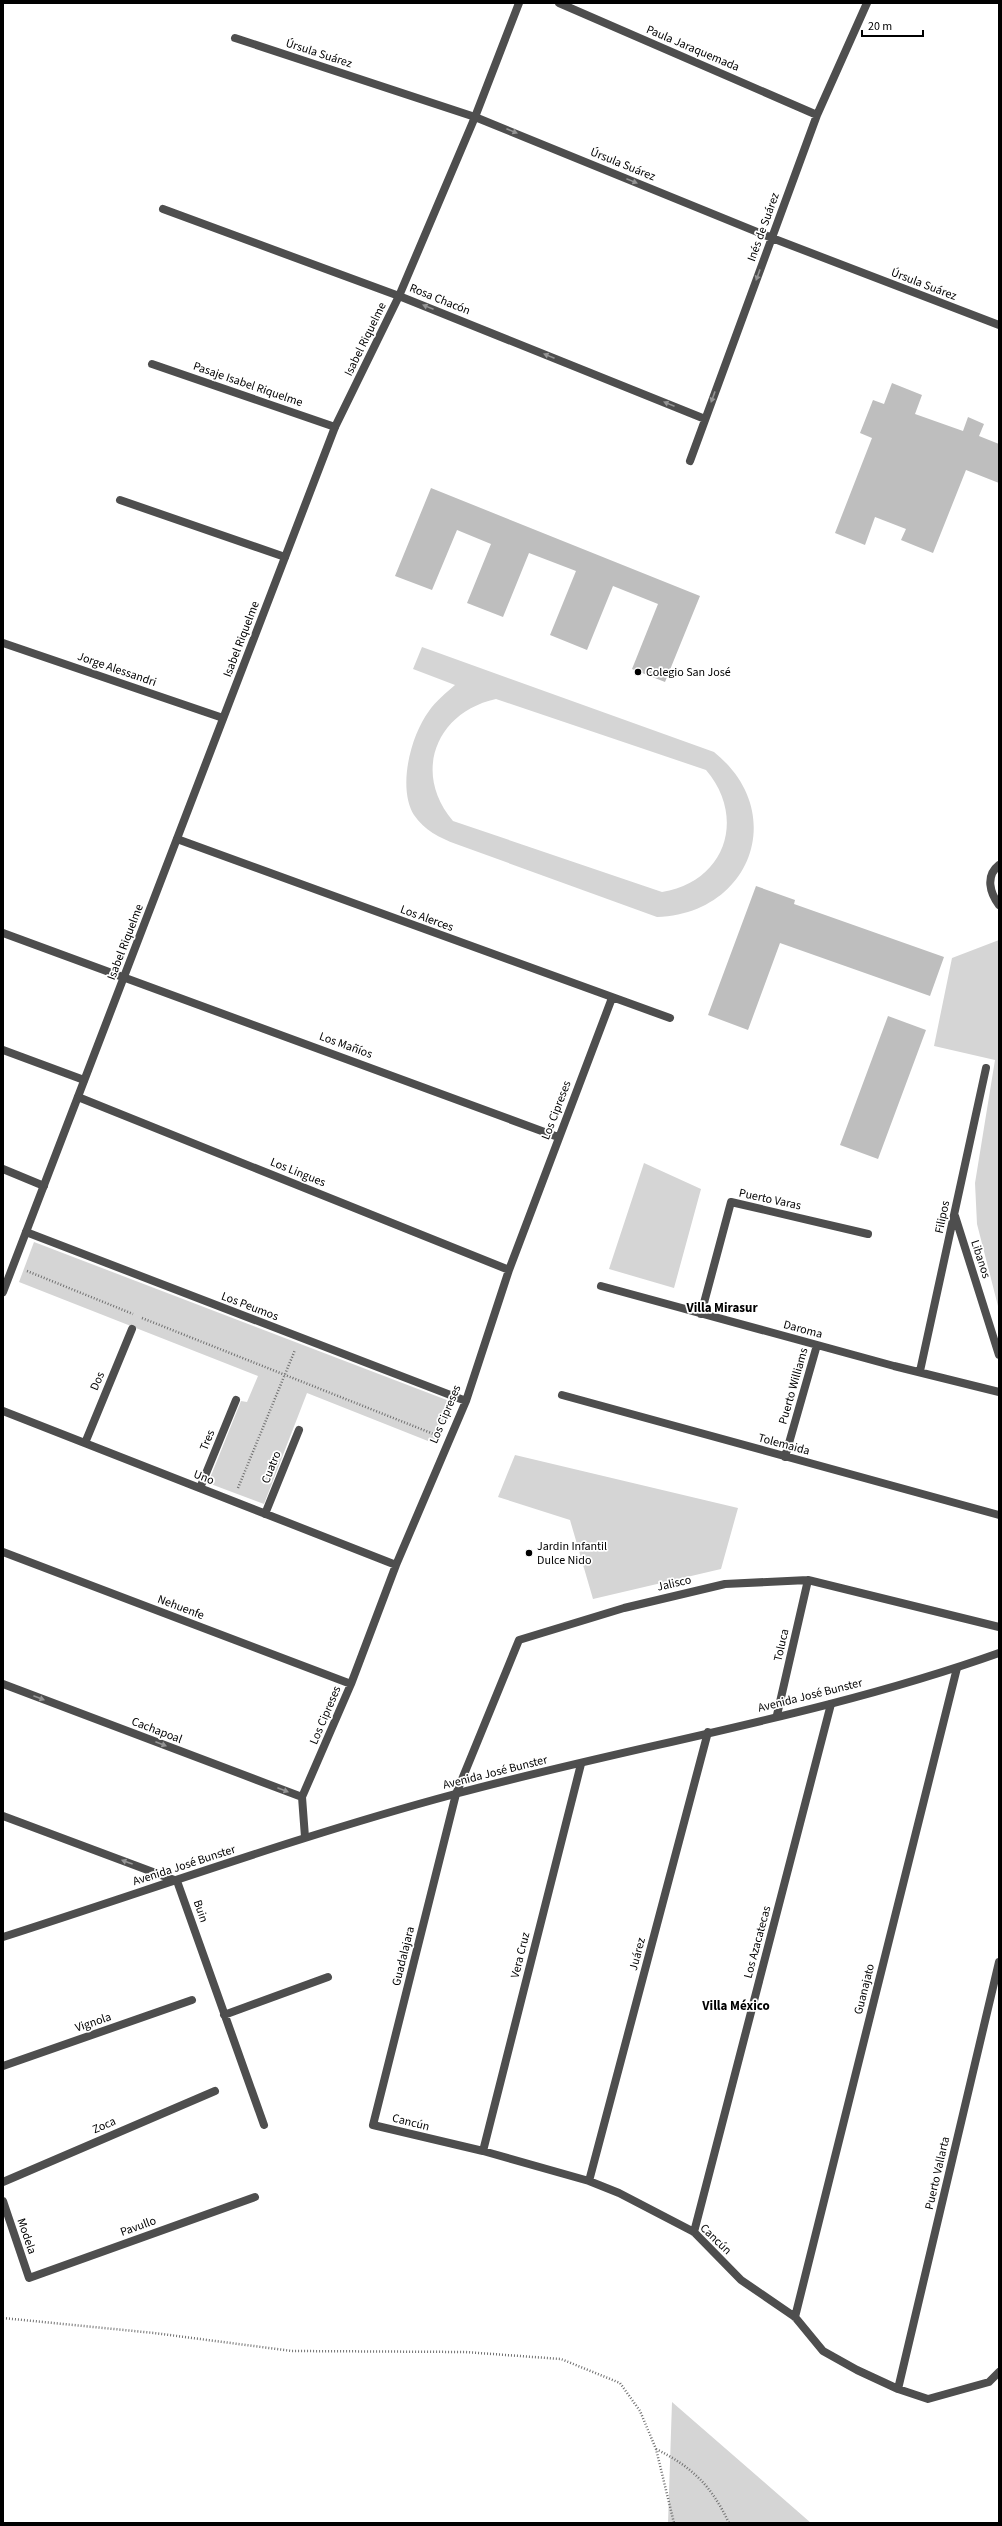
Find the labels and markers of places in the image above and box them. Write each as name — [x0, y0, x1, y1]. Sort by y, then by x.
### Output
place label: Colegio San José — [646, 664, 731, 681]
marker: Colegio San José — [633, 667, 643, 677]
place label: Jardin Infantil Dulce Nido — [537, 1538, 607, 1569]
marker: Jardin Infantil Dulce Nido — [524, 1548, 534, 1558]

